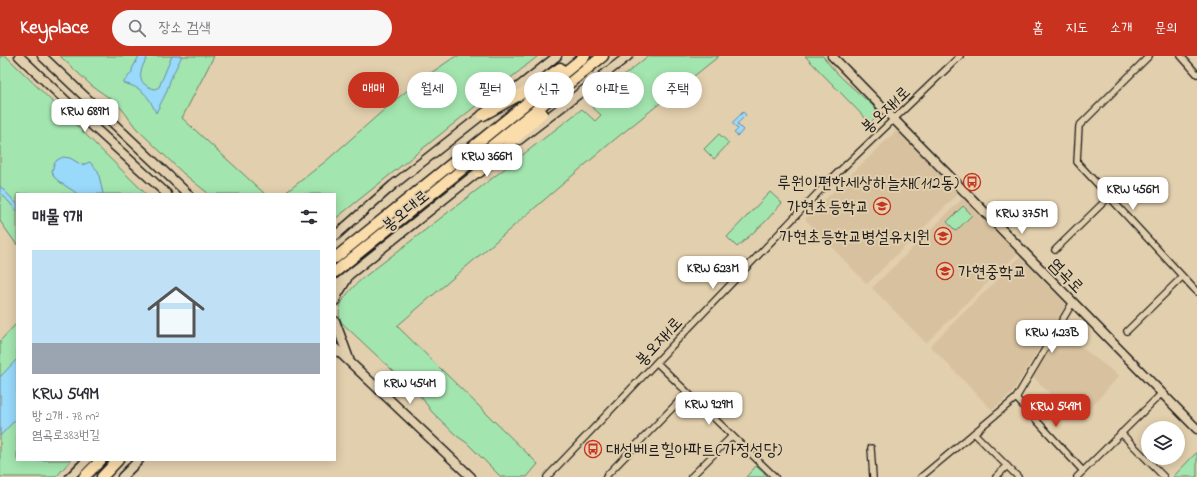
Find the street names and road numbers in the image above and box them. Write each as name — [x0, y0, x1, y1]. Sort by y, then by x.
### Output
street label: 봉오재1로 — [856, 80, 917, 140]
street label: 봉오대로 — [377, 184, 435, 238]
street label: 염곡로 — [1043, 253, 1089, 299]
street label: 봉오재1로 — [629, 312, 689, 373]

